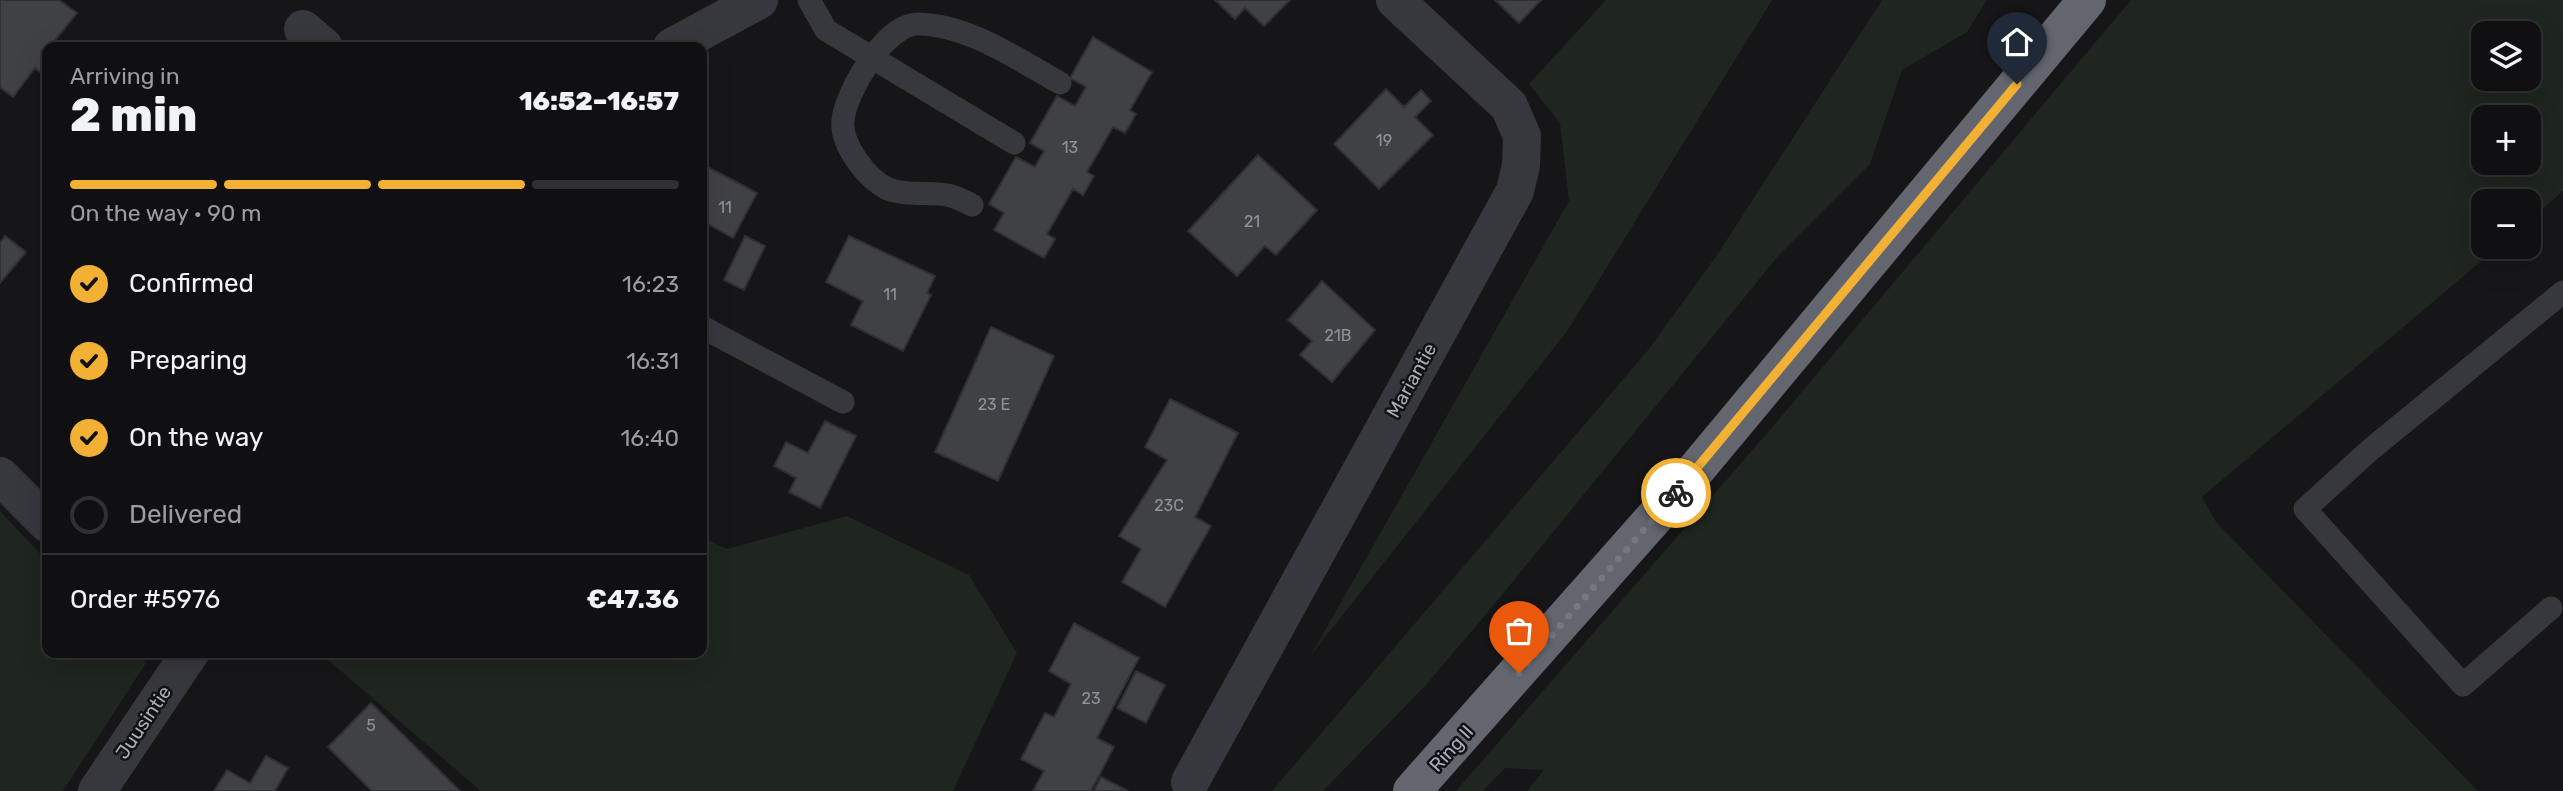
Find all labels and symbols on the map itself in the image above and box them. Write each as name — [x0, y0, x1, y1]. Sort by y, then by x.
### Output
pin — [1987, 12.0, 2047, 84]
house number: 19 — [1376, 131, 1392, 150]
house number: 13 — [1062, 138, 1078, 157]
house number: 11 — [718, 198, 732, 217]
house number: 21 — [1244, 212, 1260, 231]
house number: 11 — [883, 285, 897, 304]
house number: 21B — [1325, 326, 1351, 345]
street label: Mariantie — [1382, 339, 1441, 422]
house number: 23 E — [978, 395, 1010, 414]
courier — [1641, 458, 1711, 528]
house number: 23C — [1154, 496, 1184, 515]
pin — [1489, 601, 1549, 673]
street label: Juusintie — [111, 681, 176, 763]
house number: 23 — [1081, 689, 1101, 708]
house number: 5 — [366, 716, 376, 735]
street label: Ring II — [1424, 720, 1478, 776]

